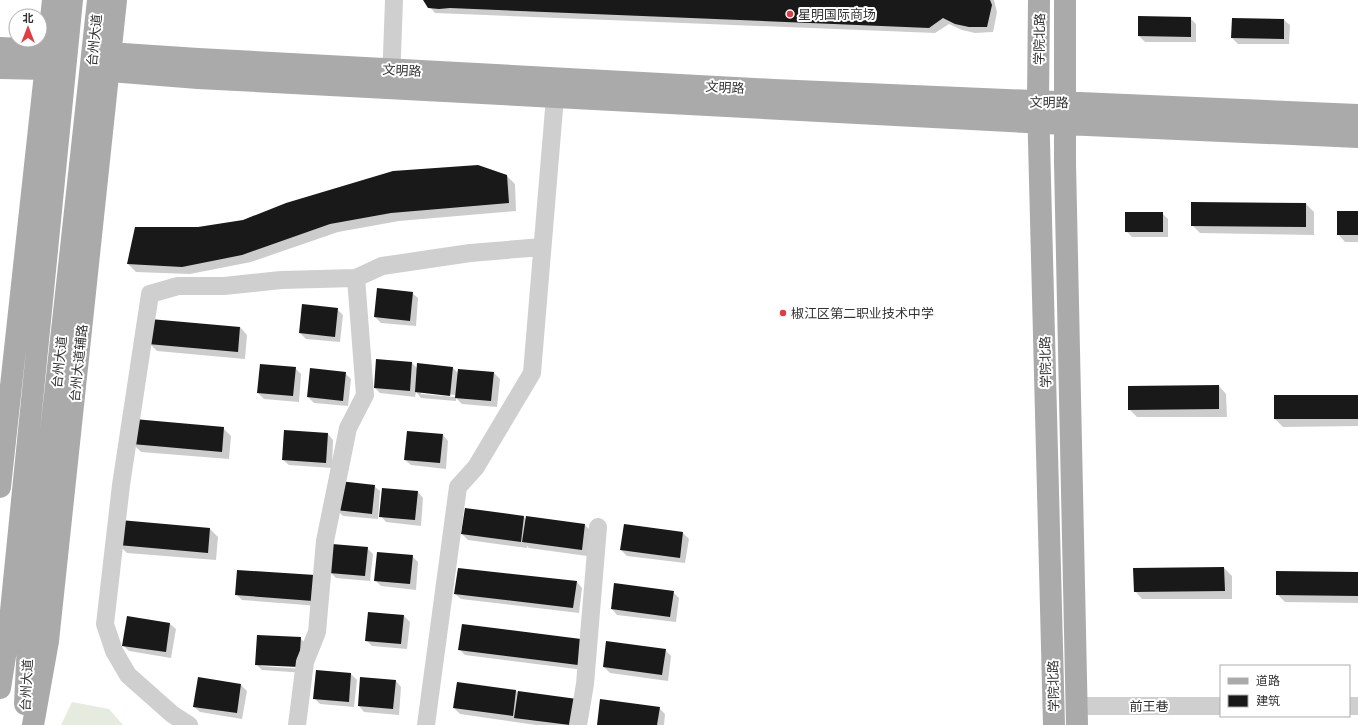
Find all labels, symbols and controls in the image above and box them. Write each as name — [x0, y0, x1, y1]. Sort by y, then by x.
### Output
place label: 星明国际商场 — [798, 7, 876, 22]
north arrow — [8, 8, 48, 48]
marker: 星明国际商场 — [785, 9, 795, 19]
text: 北 — [23, 12, 34, 25]
street label: 台州大道 — [84, 13, 105, 67]
street label: 学院北路 — [1032, 13, 1047, 65]
street label: 文明路 — [382, 62, 422, 79]
street label: 文明路 — [705, 79, 745, 96]
street label: 文明路 — [1029, 95, 1069, 110]
place label: 椒江区第二职业技术中学 — [791, 306, 934, 321]
marker: 椒江区第二职业技术中学 — [778, 308, 788, 318]
street label: 台州大道辅路 — [67, 323, 90, 403]
street label: 台州大道 — [49, 335, 70, 389]
street label: 学院北路 — [1038, 336, 1053, 388]
street label: 台州大道 — [18, 659, 35, 711]
street label: 学院北路 — [1046, 660, 1061, 712]
legend — [1220, 665, 1350, 717]
text: 道路 — [1256, 674, 1280, 688]
text: 建筑 — [1256, 694, 1280, 708]
street label: 前王巷 — [1129, 699, 1169, 714]

